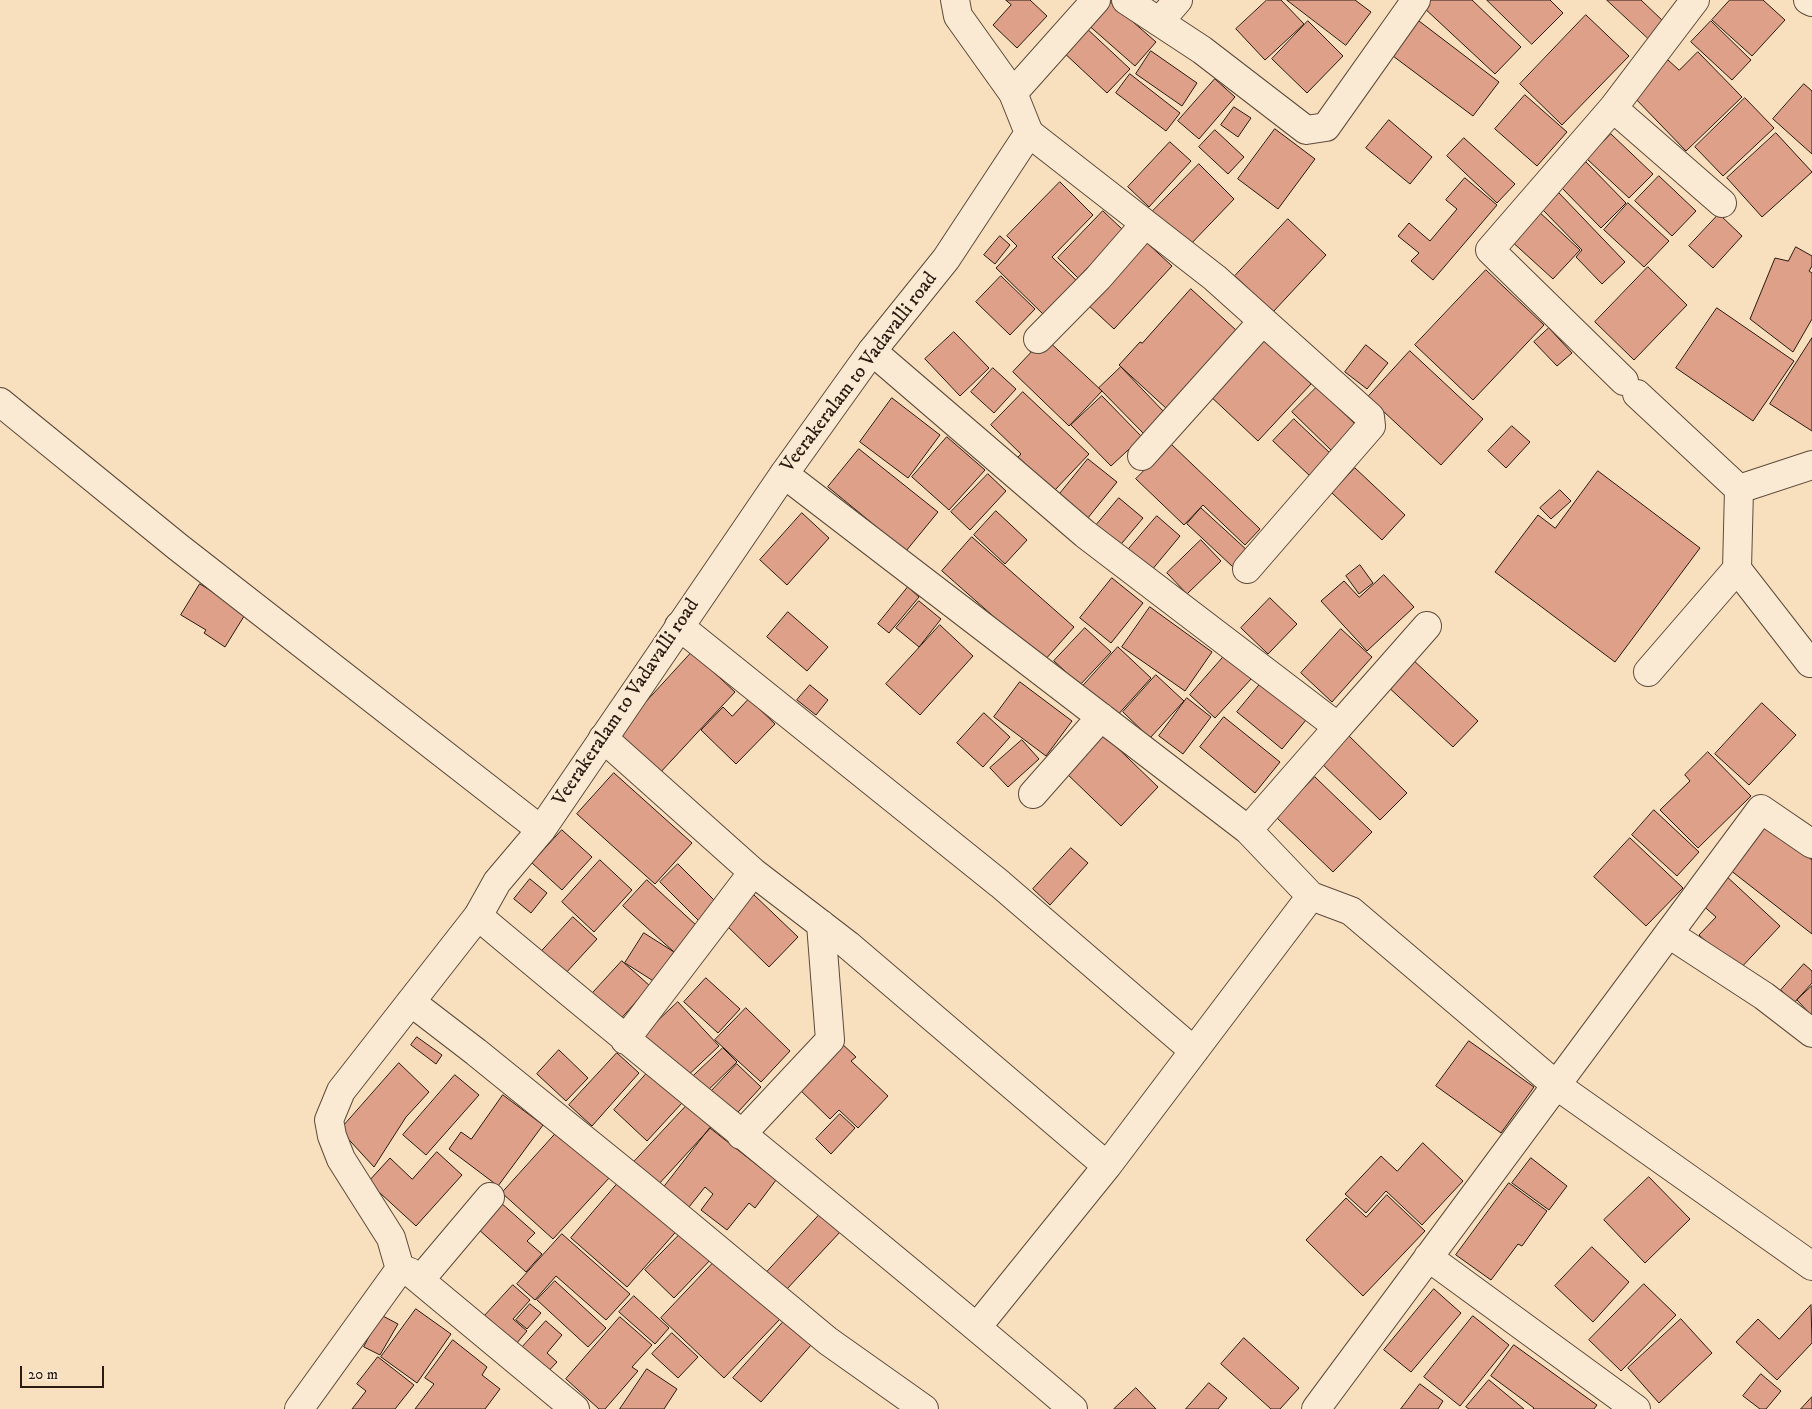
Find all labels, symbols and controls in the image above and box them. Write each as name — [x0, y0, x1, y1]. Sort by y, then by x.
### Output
street label: Veerakeralam to Vadavalli road — [777, 268, 943, 478]
street label: Veerakeralam to Vadavalli road — [549, 595, 705, 811]
scale bar — [22, 1356, 106, 1388]
text: 20 m — [28, 1365, 58, 1384]

